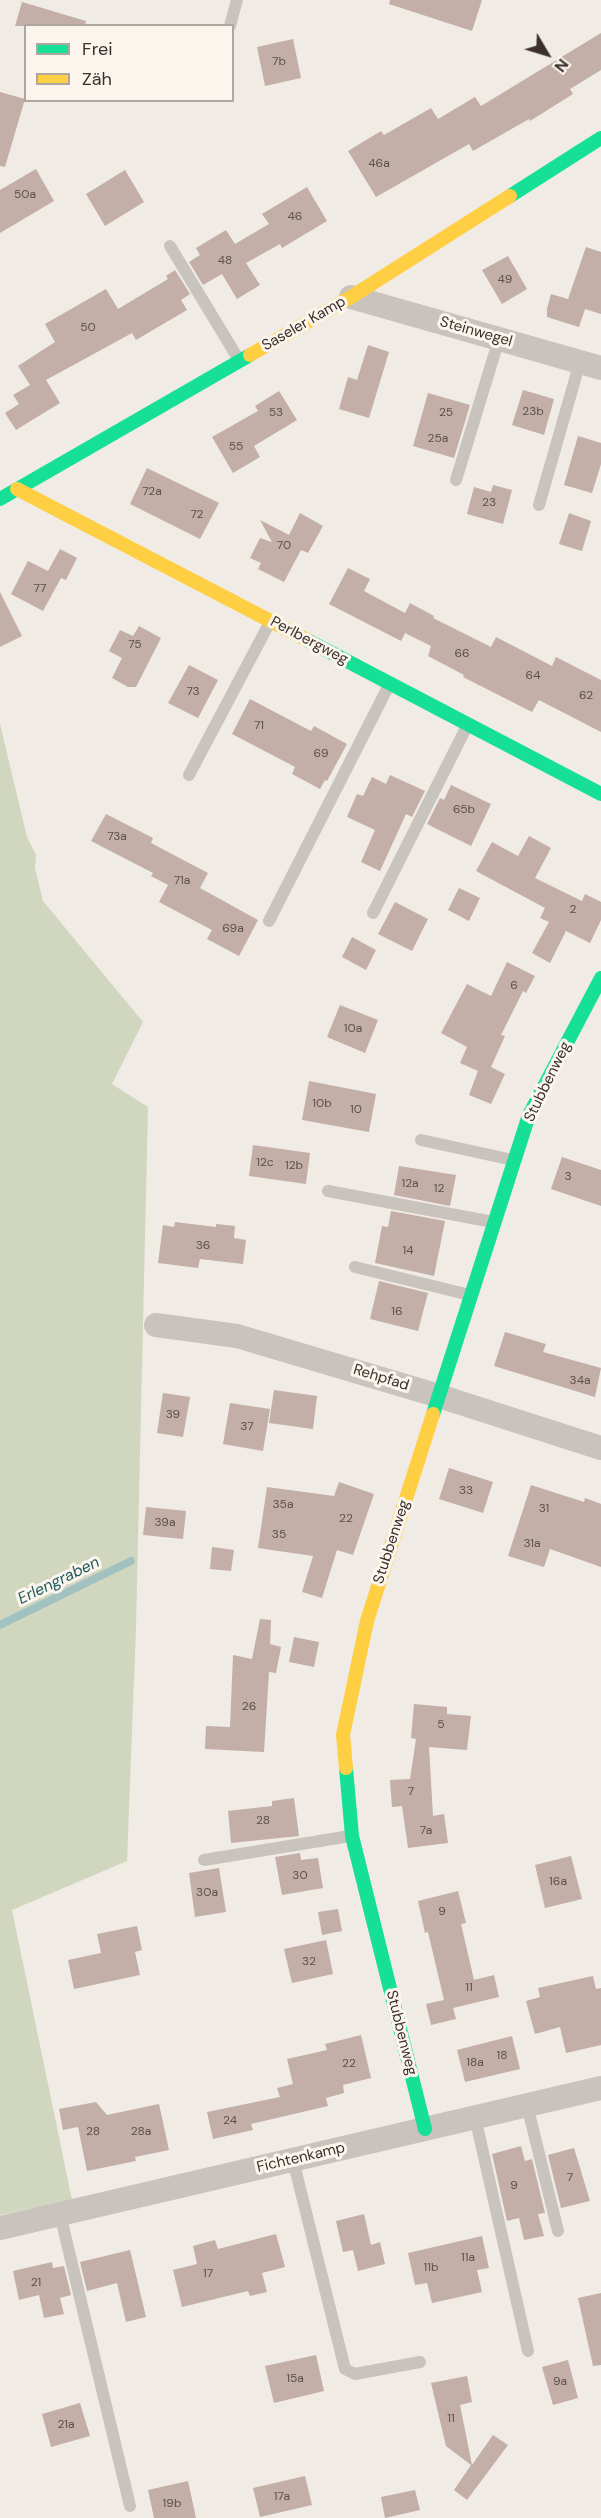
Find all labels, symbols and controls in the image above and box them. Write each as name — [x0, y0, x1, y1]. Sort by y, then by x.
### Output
legend — [24, 24, 234, 102]
north arrow — [517, 24, 577, 84]
text: Frei — [82, 37, 113, 61]
text: N — [550, 54, 573, 76]
house number: 7b — [272, 55, 286, 69]
text: Zäh — [82, 67, 112, 91]
house number: 46a — [368, 157, 390, 171]
house number: 50a — [14, 188, 36, 202]
house number: 46 — [288, 210, 302, 224]
house number: 48 — [218, 254, 232, 268]
house number: 49 — [498, 273, 512, 287]
street label: Saseler Kamp — [259, 293, 349, 355]
street label: Steinwegel — [438, 313, 514, 351]
house number: 50 — [80, 321, 96, 335]
house number: 23b — [522, 405, 544, 419]
house number: 53 — [269, 406, 283, 420]
house number: 25 — [439, 406, 453, 420]
house number: 25a — [428, 432, 448, 446]
house number: 55 — [229, 440, 243, 454]
house number: 72a — [142, 485, 162, 499]
house number: 23 — [482, 496, 496, 510]
house number: 72 — [190, 508, 204, 522]
house number: 70 — [277, 539, 291, 553]
house number: 77 — [34, 582, 46, 596]
street label: Perlbergweg — [267, 613, 351, 669]
house number: 75 — [128, 638, 142, 652]
house number: 66 — [454, 647, 470, 661]
house number: 64 — [526, 669, 540, 683]
house number: 73 — [186, 685, 200, 699]
house number: 62 — [579, 689, 593, 703]
house number: 71 — [254, 719, 264, 733]
house number: 69 — [314, 747, 328, 761]
house number: 65b — [453, 803, 475, 817]
house number: 73a — [107, 830, 127, 844]
house number: 71a — [174, 874, 190, 888]
house number: 2 — [570, 903, 576, 917]
house number: 69a — [222, 922, 244, 936]
house number: 6 — [510, 979, 518, 993]
house number: 10a — [344, 1022, 362, 1036]
street label: Stubbenweg — [521, 1039, 575, 1125]
house number: 10b — [312, 1097, 332, 1111]
house number: 10 — [350, 1103, 362, 1117]
house number: 12c — [256, 1156, 274, 1170]
house number: 12b — [285, 1159, 303, 1173]
house number: 3 — [564, 1170, 572, 1184]
house number: 12a — [401, 1177, 419, 1191]
house number: 12 — [434, 1182, 444, 1196]
house number: 36 — [196, 1239, 210, 1253]
house number: 14 — [402, 1244, 414, 1258]
house number: 16 — [391, 1305, 403, 1319]
street label: Rehpfad — [351, 1361, 411, 1395]
house number: 34a — [570, 1374, 590, 1388]
house number: 39 — [166, 1408, 180, 1422]
house number: 37 — [240, 1420, 254, 1434]
house number: 33 — [459, 1484, 473, 1498]
house number: 35a — [273, 1498, 293, 1512]
street label: Stubbenweg — [370, 1498, 414, 1586]
house number: 31 — [539, 1502, 549, 1516]
house number: 22 — [339, 1512, 353, 1526]
house number: 39a — [155, 1516, 175, 1530]
house number: 35 — [272, 1528, 286, 1542]
house number: 31a — [523, 1537, 541, 1551]
water label: Erlengraben — [15, 1553, 103, 1609]
house number: 26 — [242, 1700, 256, 1714]
house number: 5 — [437, 1718, 445, 1732]
house number: 7 — [408, 1785, 414, 1799]
house number: 28 — [256, 1814, 270, 1828]
house number: 7a — [420, 1824, 432, 1838]
house number: 30 — [292, 1869, 308, 1883]
house number: 16a — [549, 1875, 567, 1889]
house number: 30a — [196, 1886, 218, 1900]
house number: 9 — [438, 1905, 446, 1919]
house number: 32 — [302, 1955, 316, 1969]
house number: 11 — [465, 1981, 473, 1995]
street label: Stubbenweg — [382, 1989, 420, 2077]
house number: 18 — [496, 2049, 508, 2063]
house number: 18a — [466, 2056, 484, 2070]
house number: 22 — [342, 2057, 356, 2071]
house number: 24 — [223, 2114, 237, 2128]
house number: 28 — [86, 2125, 100, 2139]
house number: 28a — [131, 2125, 151, 2139]
street label: Fichtenkamp — [255, 2139, 347, 2177]
house number: 7 — [567, 2171, 573, 2185]
house number: 9 — [510, 2179, 518, 2193]
house number: 11a — [461, 2251, 475, 2265]
house number: 11b — [424, 2261, 438, 2275]
house number: 17 — [203, 2267, 213, 2281]
house number: 21 — [31, 2276, 41, 2290]
house number: 15a — [286, 2372, 304, 2386]
house number: 9a — [553, 2375, 567, 2389]
house number: 11 — [447, 2412, 455, 2426]
house number: 21a — [57, 2418, 75, 2432]
house number: 17a — [274, 2490, 290, 2504]
house number: 19b — [163, 2497, 181, 2511]

